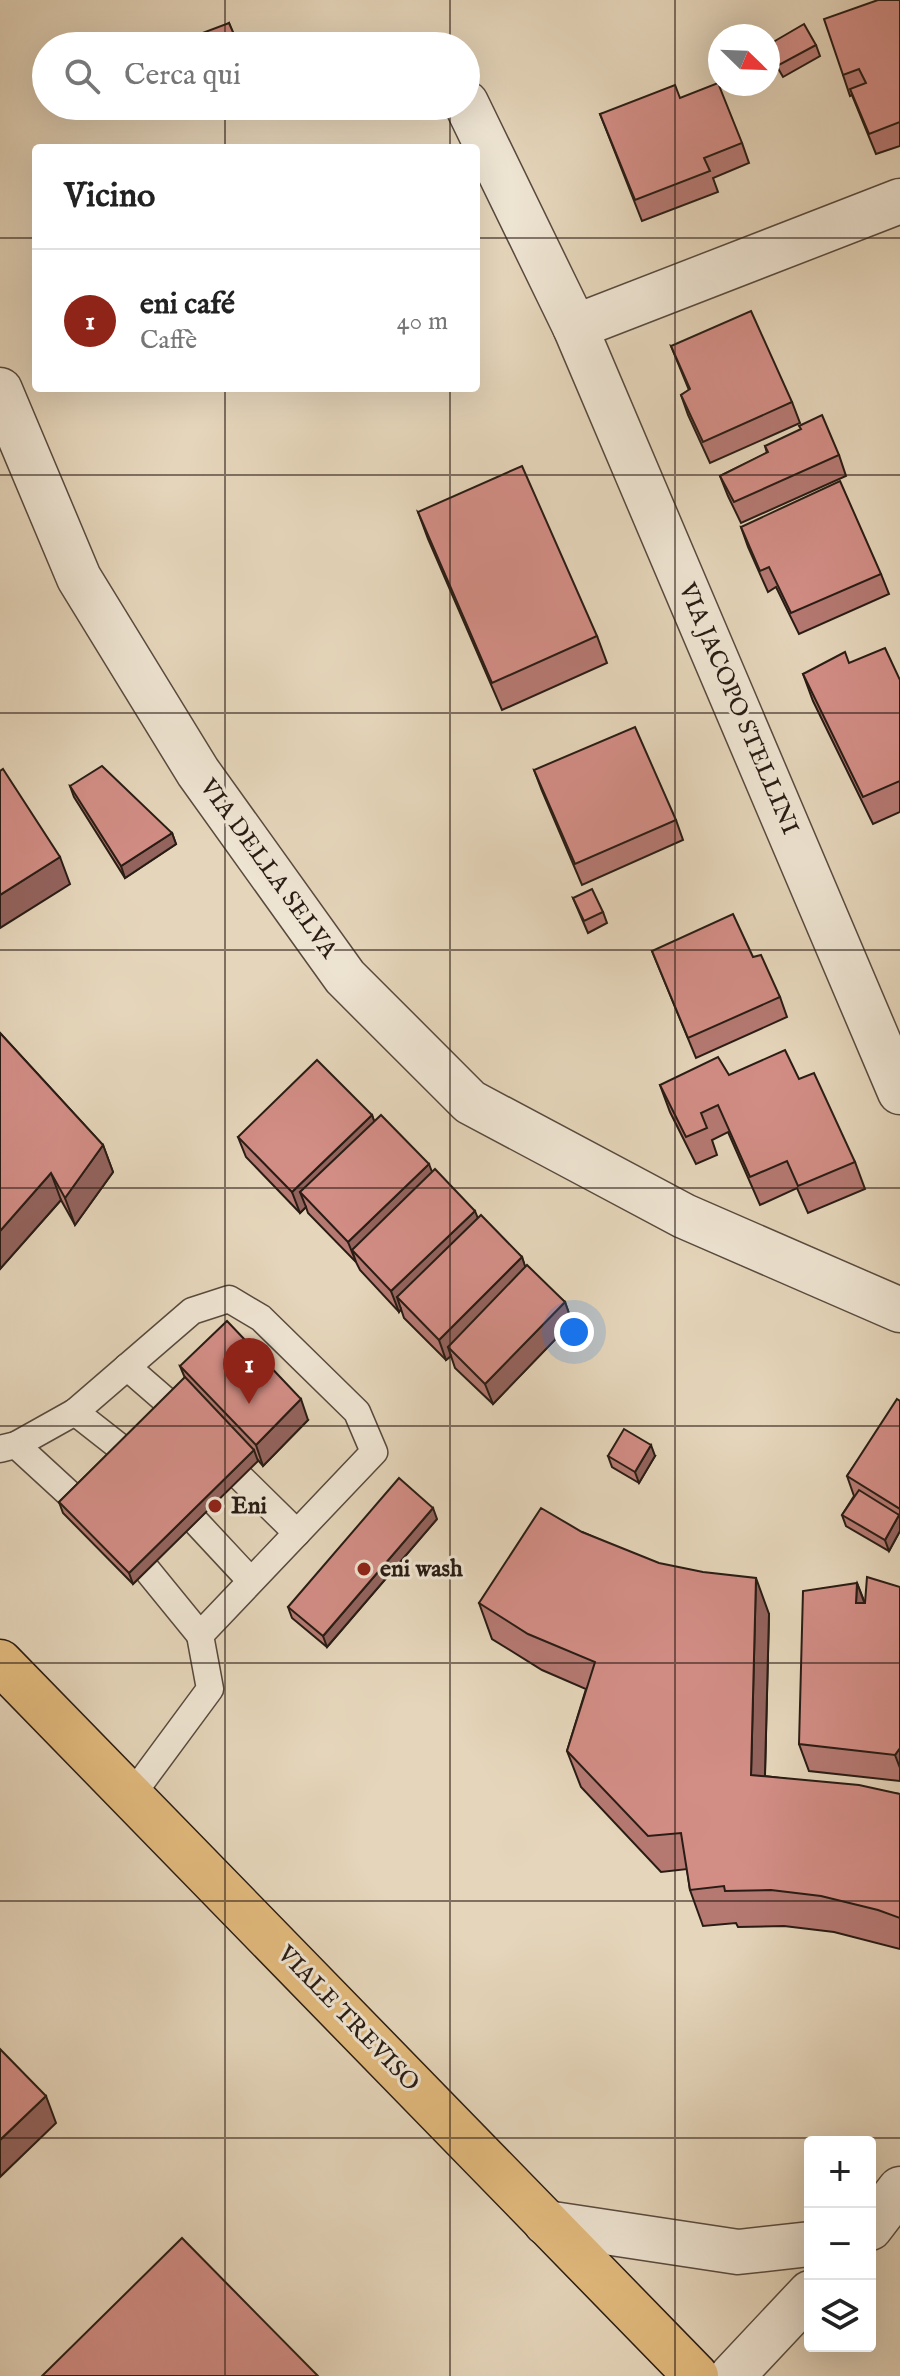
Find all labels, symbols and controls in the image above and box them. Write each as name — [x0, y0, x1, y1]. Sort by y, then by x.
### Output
north arrow — [708, 24, 780, 96]
search box — [32, 32, 480, 120]
icon: search — [60, 54, 104, 98]
text: Cerca qui — [124, 57, 241, 95]
text: Vicino — [64, 175, 155, 218]
text: eni café — [140, 286, 235, 324]
text: 1 — [85, 305, 95, 338]
text: 40 m — [397, 305, 448, 338]
text: Caffè — [140, 324, 197, 357]
street label: VIA JACOPO STELLINI — [671, 578, 805, 839]
street label: VIA DELLA SELVA — [192, 772, 344, 966]
your location — [554, 1312, 594, 1352]
pin: 1 — [223, 1338, 275, 1404]
place label: Eni — [231, 1491, 267, 1522]
marker: Eni — [206, 1497, 224, 1515]
place label: eni wash — [380, 1554, 463, 1585]
marker: eni wash — [355, 1560, 373, 1578]
street label: VIALE TREVISO — [270, 1939, 426, 2099]
map controls — [804, 2136, 876, 2352]
button: + — [804, 2136, 876, 2208]
button: − — [804, 2208, 876, 2280]
button: layers — [804, 2280, 876, 2352]

